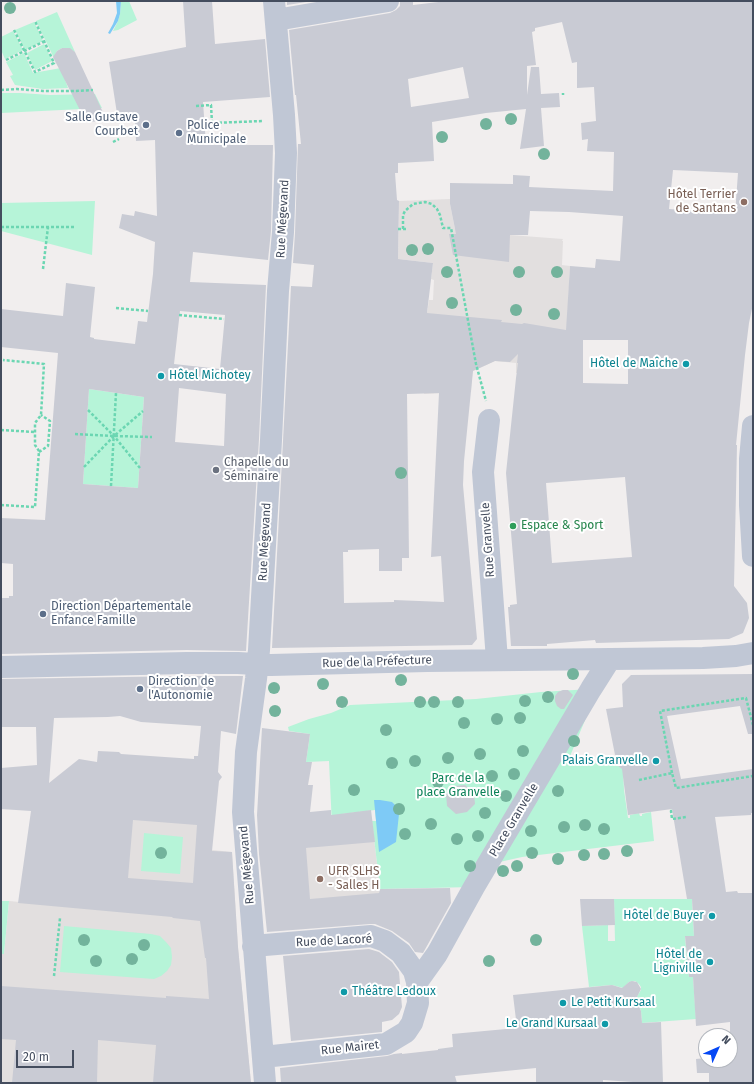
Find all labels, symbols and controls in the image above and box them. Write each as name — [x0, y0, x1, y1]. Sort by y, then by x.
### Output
place label: Salle Gustave Courbet — [65, 111, 138, 139]
place label: Police Municipale — [187, 119, 246, 147]
marker: Salle Gustave Courbet — [141, 120, 151, 130]
marker: Police Municipale — [174, 128, 184, 138]
street label: Rue Mégevand — [274, 179, 292, 259]
place label: Hôtel Terrier de Santans — [668, 188, 736, 216]
marker: Hôtel Terrier de Santans — [739, 197, 749, 207]
place label: Hôtel de Maîche — [590, 357, 678, 371]
marker: Hôtel de Maîche — [681, 359, 691, 369]
place label: Hôtel Michotey — [169, 369, 251, 383]
marker: Hôtel Michotey — [156, 371, 166, 381]
place label: Chapelle du Séminaire — [224, 456, 289, 484]
marker: Chapelle du Séminaire — [211, 465, 221, 475]
street label: Rue Mégevand — [256, 502, 274, 582]
street label: Rue Granvelle — [478, 502, 498, 578]
place label: Espace & Sport — [521, 519, 603, 533]
marker: Espace & Sport — [508, 521, 518, 531]
place label: Direction Départementale Enfance Famille — [51, 600, 191, 628]
marker: Direction Départementale Enfance Famille — [38, 609, 48, 619]
street label: Rue de la Préfecture — [322, 653, 432, 671]
place label: Direction de l'Autonomie — [148, 675, 214, 703]
marker: Direction de l'Autonomie — [135, 684, 145, 694]
place label: Palais Granvelle — [562, 754, 648, 768]
marker: Palais Granvelle — [651, 756, 661, 766]
park label: Parc de la place Granvelle — [416, 772, 500, 800]
street label: Place Granvelle — [486, 781, 542, 859]
street label: Rue Mégevand — [236, 825, 258, 905]
place label: UFR SLHS - Salles H — [328, 865, 379, 893]
marker: UFR SLHS - Salles H — [315, 874, 325, 884]
place label: Hôtel de Buyer — [623, 909, 704, 923]
marker: Hôtel de Buyer — [707, 911, 717, 921]
street label: Rue de Lacoré — [295, 932, 373, 950]
place label: Hôtel de Ligniville — [653, 948, 702, 976]
marker: Hôtel de Ligniville — [705, 957, 715, 967]
place label: Théâtre Ledoux — [352, 985, 436, 999]
marker: Théâtre Ledoux — [339, 987, 349, 997]
place label: Le Petit Kursaal — [571, 996, 655, 1010]
marker: Le Petit Kursaal — [558, 998, 568, 1008]
place label: Le Grand Kursaal — [506, 1017, 597, 1031]
marker: Le Grand Kursaal — [600, 1019, 610, 1029]
north arrow — [698, 1028, 738, 1068]
text: N — [719, 1033, 733, 1047]
street label: Rue Mairet — [320, 1038, 380, 1058]
scale bar — [18, 1042, 76, 1068]
text: 20 m — [23, 1050, 49, 1064]

